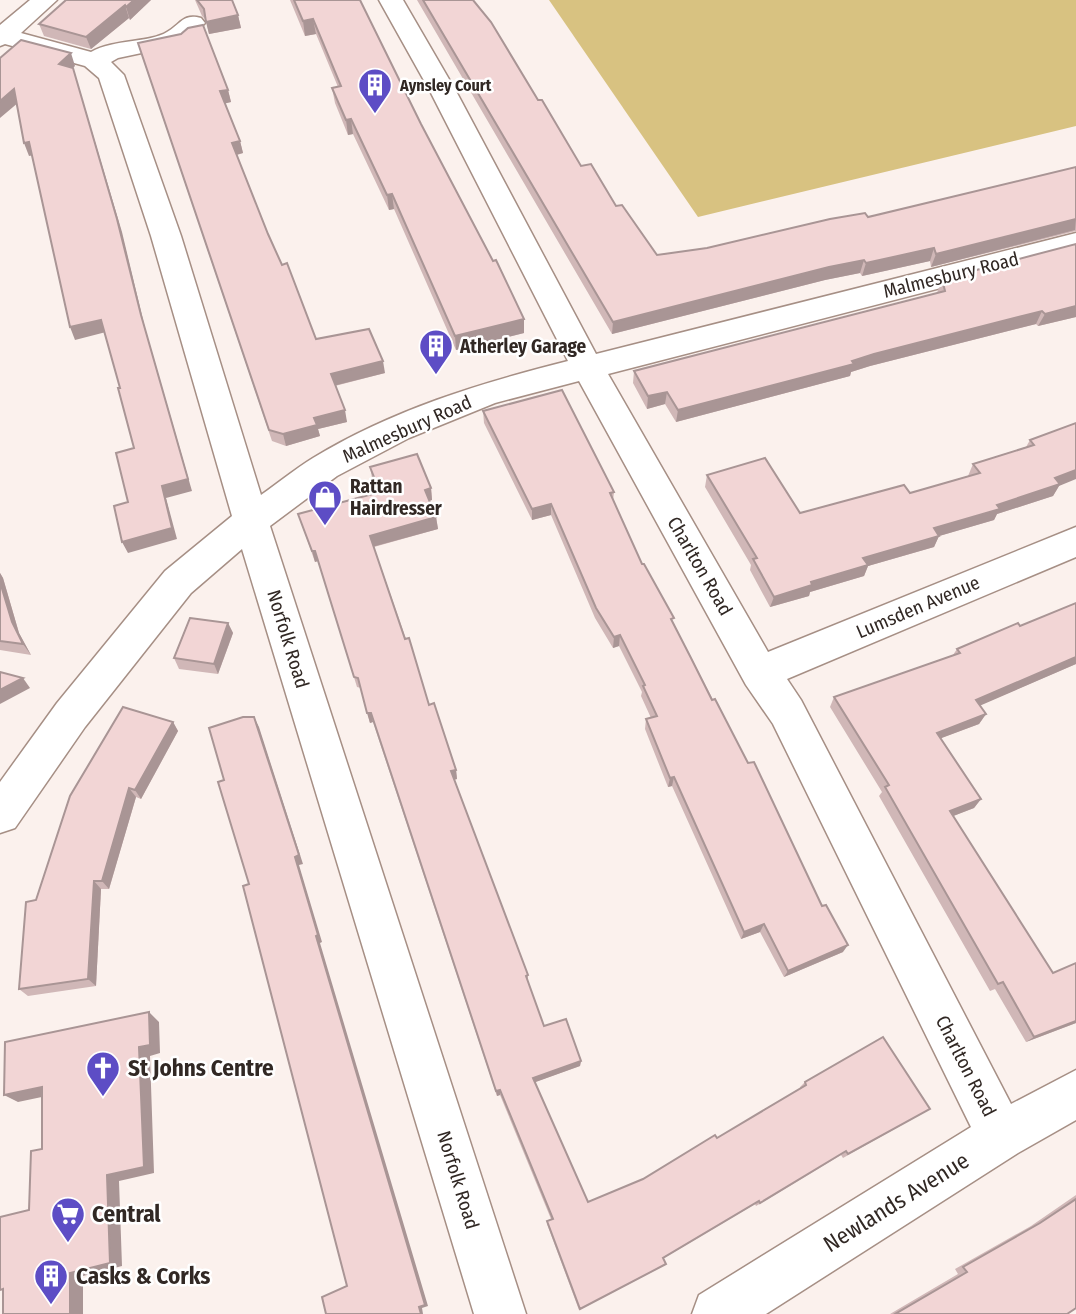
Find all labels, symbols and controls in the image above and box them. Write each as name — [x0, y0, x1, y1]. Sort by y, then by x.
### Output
building icon: Aynsley Court — [356, 66, 394, 115]
place label: Aynsley Court — [399, 76, 492, 95]
street label: Malmesbury Road — [881, 247, 1021, 303]
building icon: Atherley Garage — [417, 327, 455, 376]
place label: Atherley Garage — [459, 335, 586, 358]
street label: Malmesbury Road — [339, 390, 475, 468]
place label: Rattan Hairdresser — [350, 475, 443, 520]
shop icon: Rattan Hairdresser — [306, 478, 344, 527]
street label: Charlton Road — [662, 513, 738, 619]
street label: Lumsden Avenue — [853, 571, 983, 643]
street label: Norfolk Road — [262, 587, 314, 691]
street label: Charlton Road — [931, 1012, 1001, 1120]
church icon: St Johns Centre — [84, 1049, 122, 1098]
place label: St Johns Centre — [128, 1054, 274, 1082]
street label: Norfolk Road — [432, 1128, 484, 1232]
street label: Newlands Avenue — [818, 1146, 974, 1258]
supermarket icon: Central — [49, 1195, 87, 1244]
place label: Central — [92, 1200, 161, 1228]
building icon: Casks & Corks — [32, 1257, 70, 1306]
place label: Casks & Corks — [76, 1262, 210, 1290]

